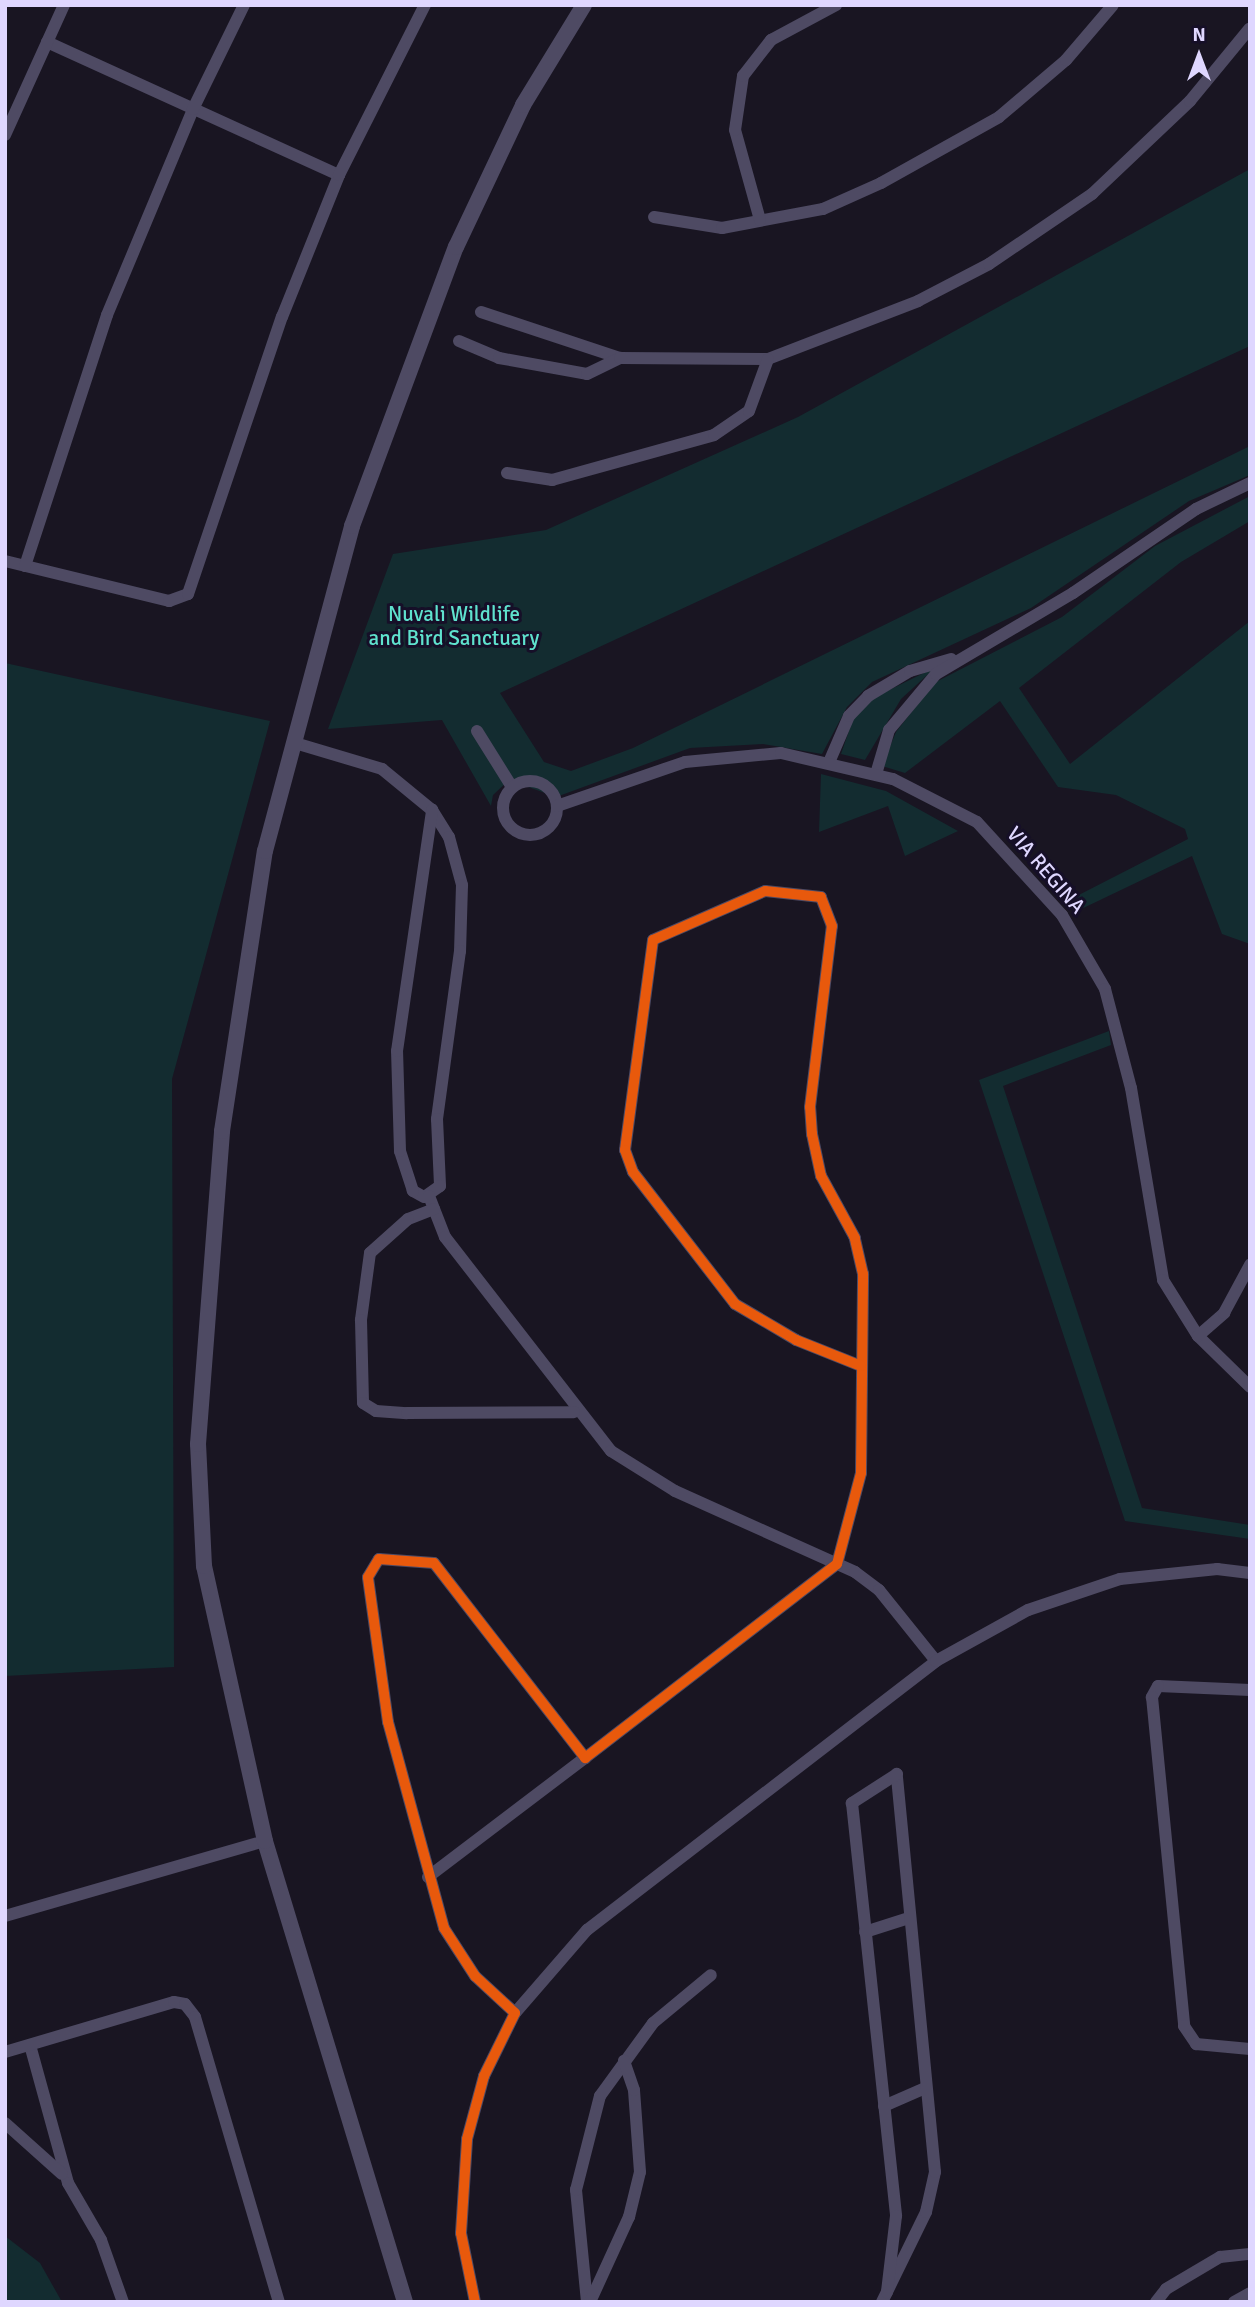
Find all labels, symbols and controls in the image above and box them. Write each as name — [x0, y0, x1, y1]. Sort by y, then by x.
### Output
north arrow — [1164, 21, 1234, 91]
text: N — [1192, 23, 1206, 47]
park label: Nuvali Wildlife and Bird Sanctuary — [369, 601, 539, 651]
street label: VIA REGINA — [1001, 821, 1091, 919]

